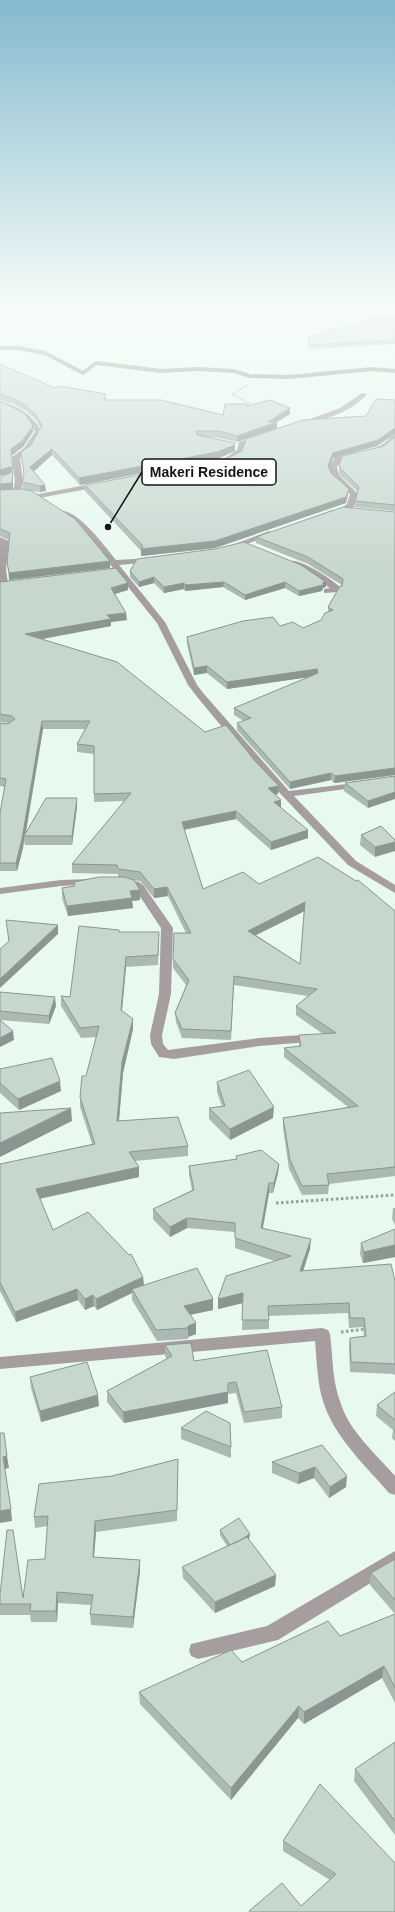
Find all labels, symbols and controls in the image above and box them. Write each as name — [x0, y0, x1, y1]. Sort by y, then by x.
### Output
callout: Makeri Residence — [142, 459, 276, 485]
text: Makeri Residence — [150, 464, 268, 480]

